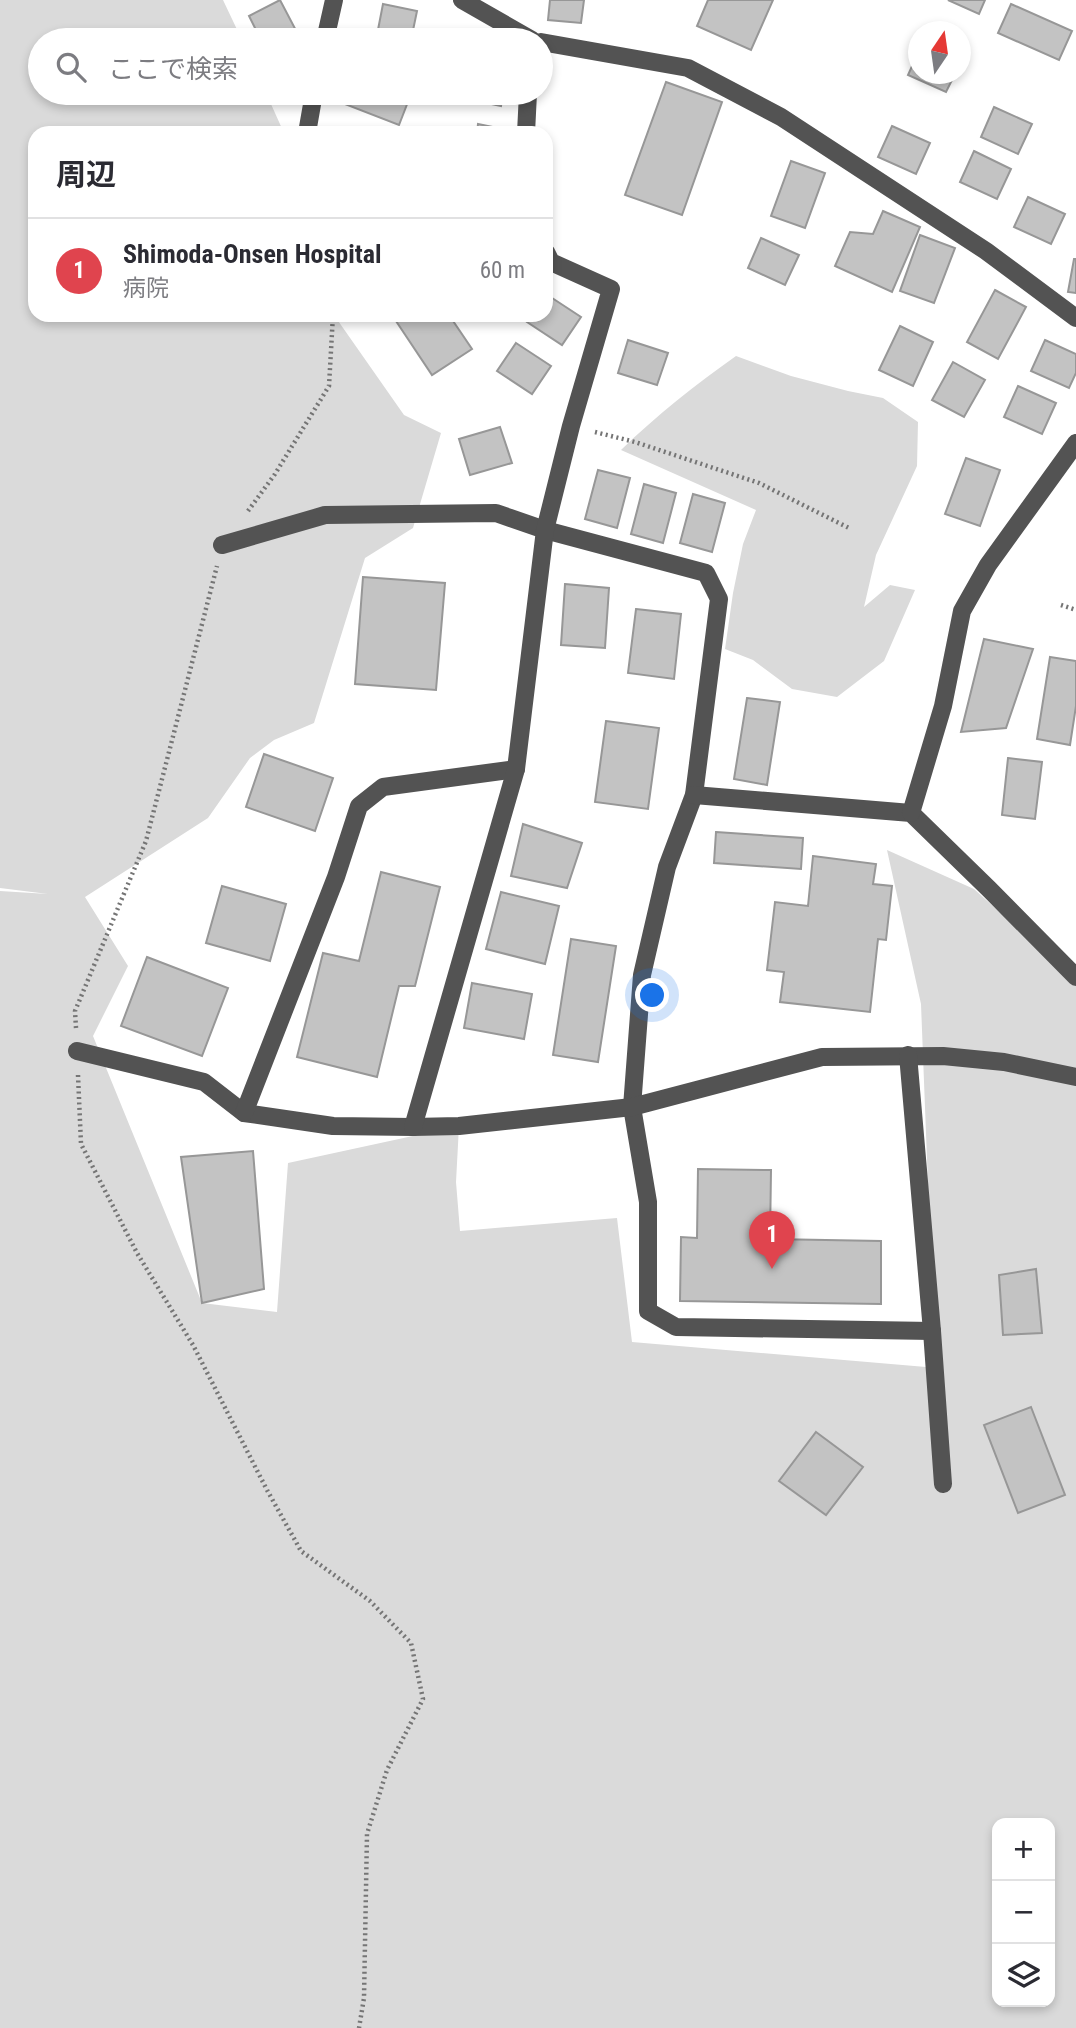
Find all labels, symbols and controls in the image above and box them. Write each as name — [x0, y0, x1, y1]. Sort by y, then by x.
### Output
north arrow — [908, 21, 971, 84]
search box — [28, 28, 553, 105]
icon: search — [52, 48, 90, 86]
text: ここで検索 — [108, 54, 238, 84]
text: 周辺 — [56, 157, 116, 192]
text: Shimoda-Onsen Hospital — [123, 239, 382, 269]
text: 1 — [73, 257, 85, 284]
text: 60 m — [480, 257, 525, 284]
text: 病院 — [123, 275, 169, 302]
your location — [635, 978, 669, 1012]
pin: 1 — [749, 1211, 795, 1269]
map controls — [992, 1818, 1055, 2007]
button: + — [992, 1818, 1055, 1881]
button: − — [992, 1881, 1055, 1944]
button: layers — [992, 1944, 1055, 2007]

